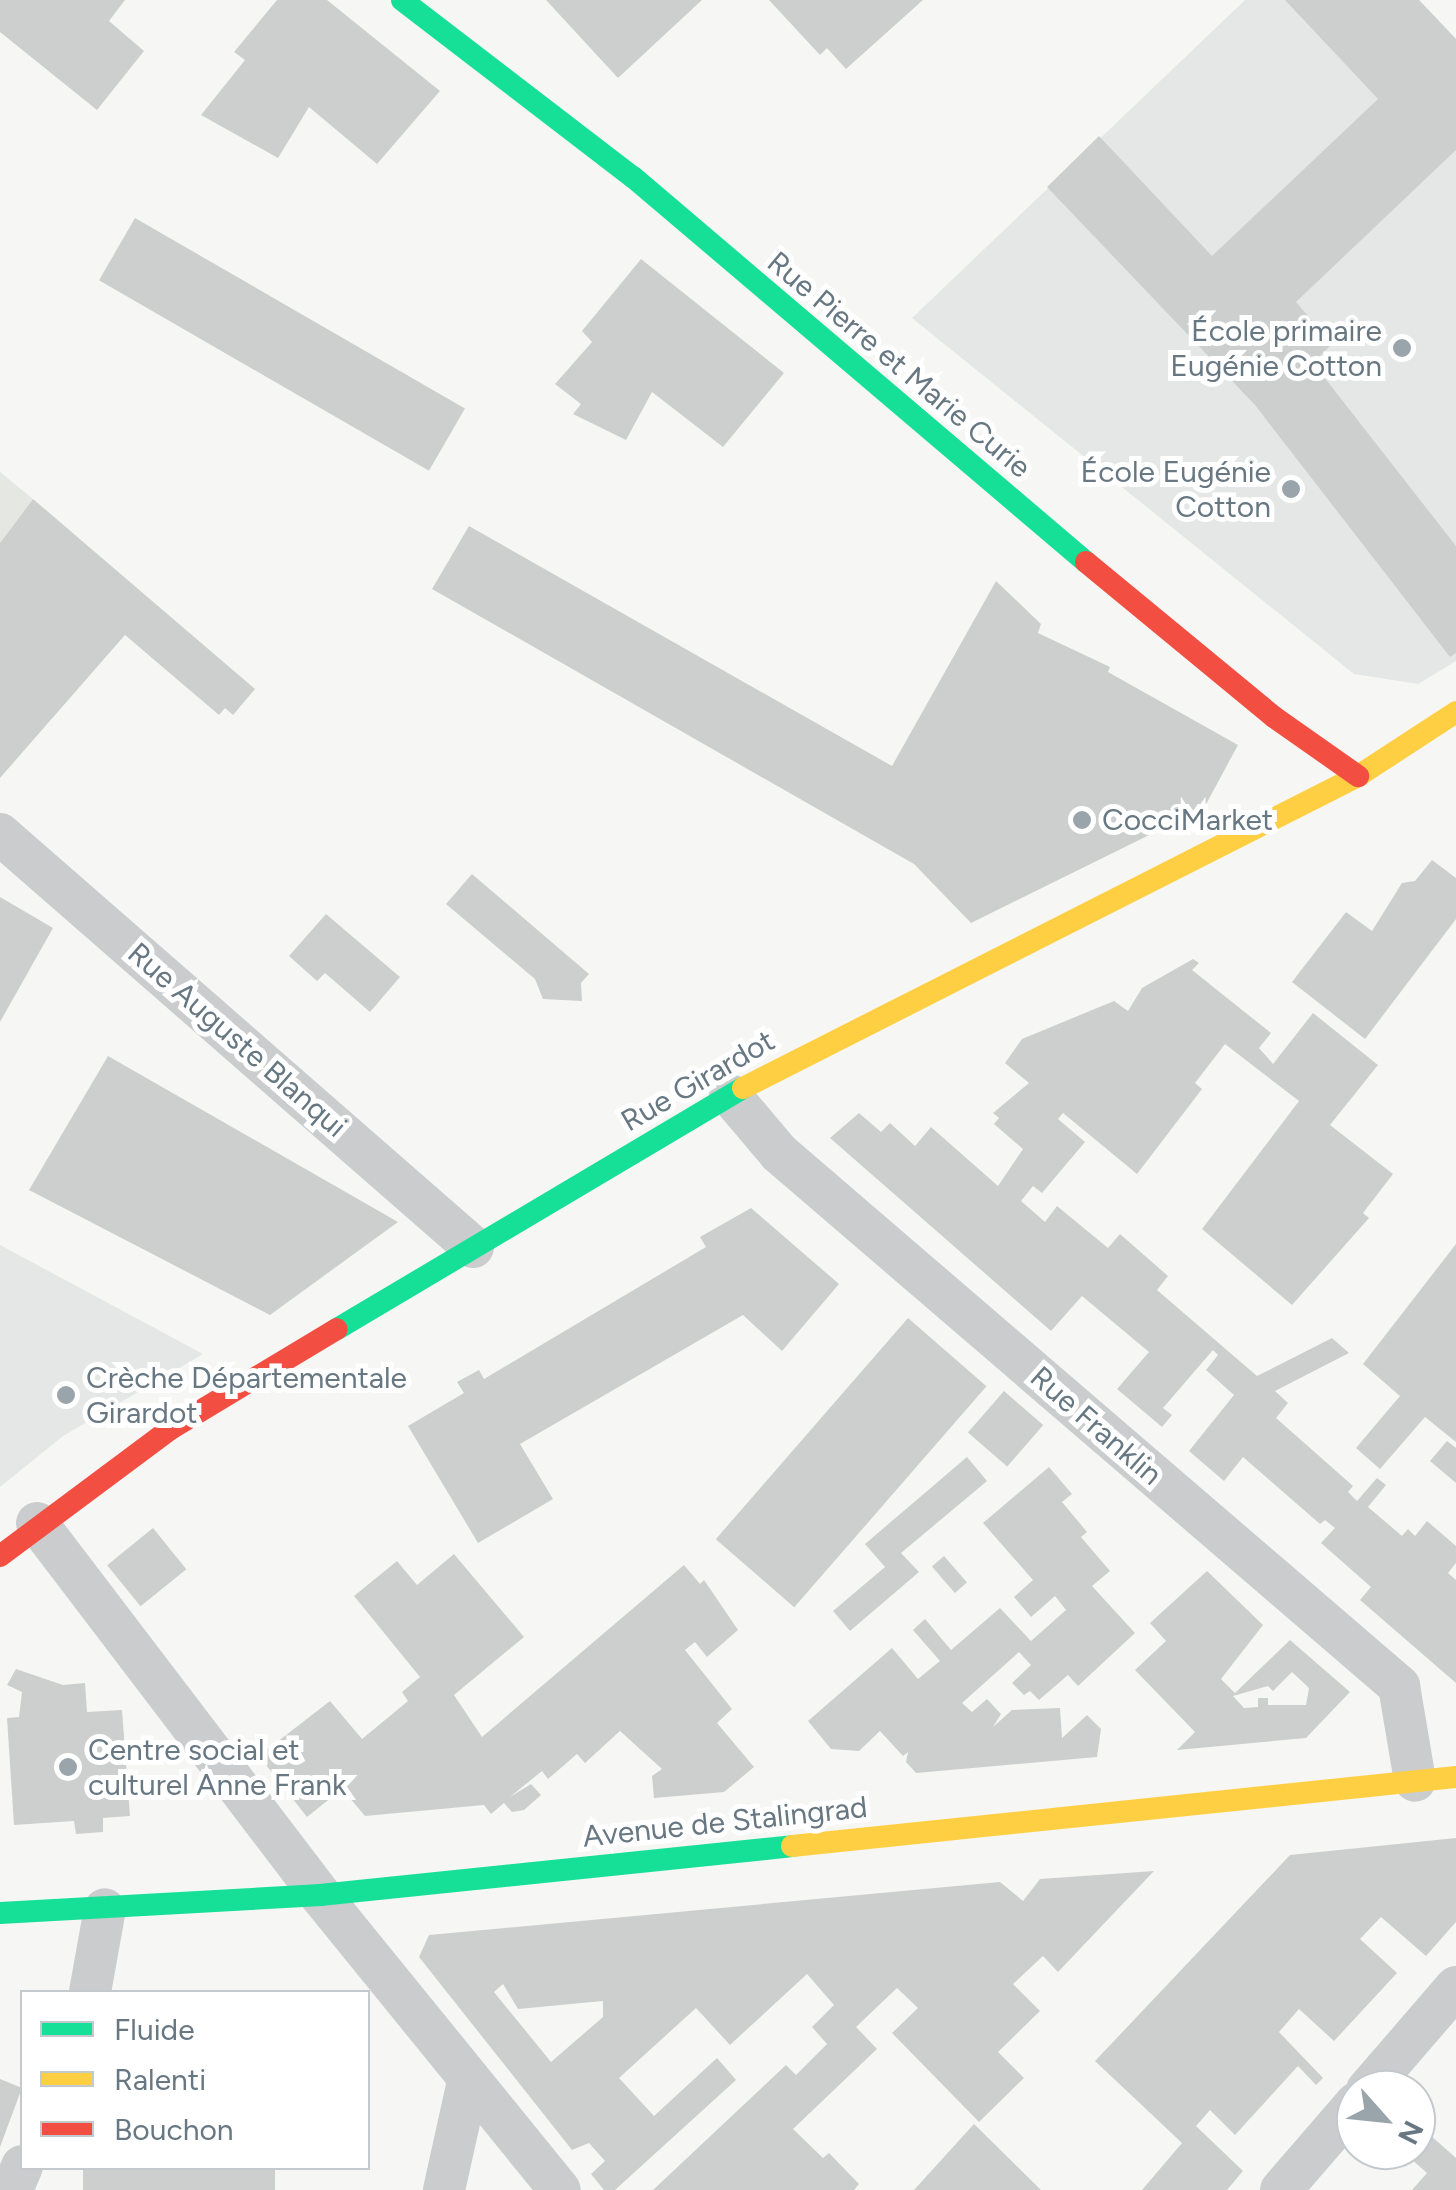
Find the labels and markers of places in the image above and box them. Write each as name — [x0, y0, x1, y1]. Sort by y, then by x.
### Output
place label: École primaire Eugénie Cotton — [1170, 313, 1382, 384]
marker: École primaire Eugénie Cotton — [1391, 337, 1413, 359]
place label: École Eugénie Cotton — [1081, 454, 1271, 524]
marker: École Eugénie Cotton — [1280, 478, 1302, 500]
place label: CocciMarket — [1102, 802, 1273, 838]
marker: CocciMarket — [1071, 809, 1093, 831]
place label: Crèche Départementale Girardot — [86, 1360, 407, 1430]
marker: Crèche Départementale Girardot — [55, 1384, 77, 1406]
place label: Centre social et culturel Anne Frank — [88, 1732, 346, 1802]
marker: Centre social et culturel Anne Frank — [57, 1756, 79, 1778]

